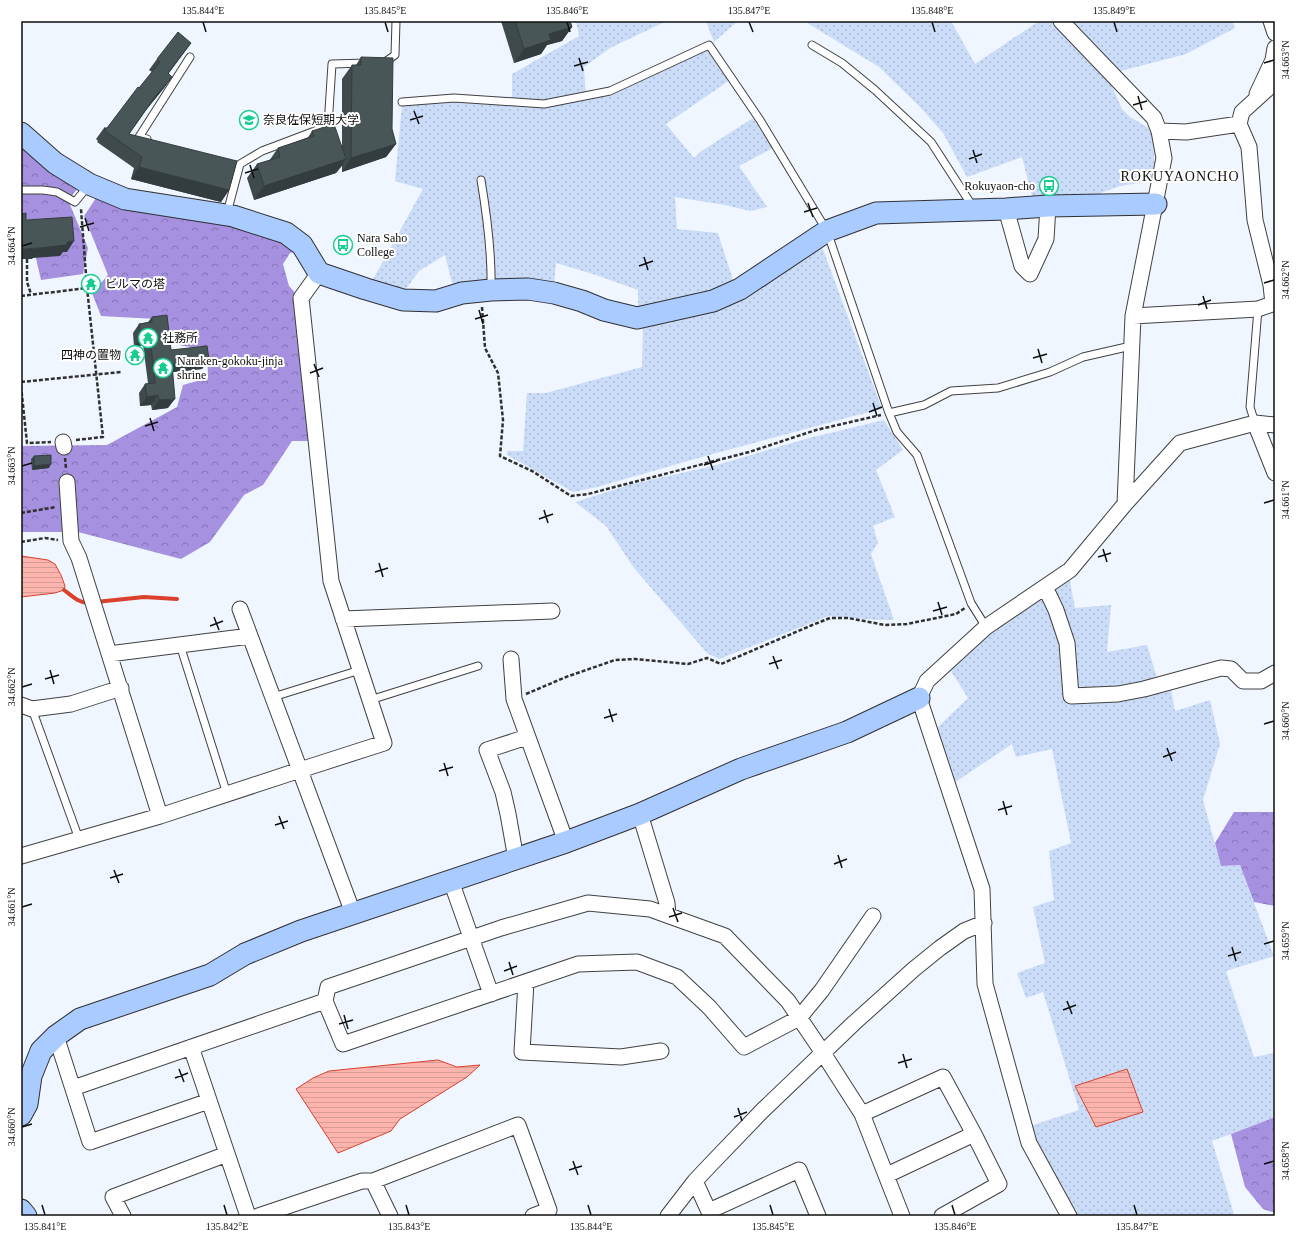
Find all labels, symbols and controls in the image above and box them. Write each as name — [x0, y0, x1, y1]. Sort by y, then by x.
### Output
text: 135.844°E — [182, 5, 224, 16]
text: 135.845°E — [364, 5, 406, 16]
text: 135.846°E — [546, 5, 588, 16]
text: 135.847°E — [728, 5, 770, 16]
text: 135.848°E — [911, 5, 953, 16]
text: 135.849°E — [1093, 5, 1135, 16]
text: 34.663°N — [1280, 41, 1291, 79]
school or university icon: 奈良佐保短期大学 — [238, 109, 260, 131]
place label: 奈良佐保短期大学 — [263, 113, 359, 127]
district label: ROKUYAONCHO — [1120, 169, 1240, 184]
bus stop icon: Rokuyaon-cho — [1038, 175, 1060, 197]
place label: Rokuyaon-cho — [964, 179, 1035, 193]
text: 34.664°N — [6, 227, 17, 265]
place label: Nara Saho College — [357, 231, 407, 259]
bus stop icon: Nara Saho College — [332, 234, 354, 256]
text: 34.662°N — [1280, 261, 1291, 299]
temple icon: ビルマの塔 — [80, 273, 102, 295]
place label: ビルマの塔 — [105, 277, 165, 291]
temple icon: 社務所 — [137, 327, 159, 349]
place label: 社務所 — [162, 331, 198, 345]
temple icon: 四神の置物 — [124, 344, 146, 366]
place label: 四神の置物 — [61, 348, 121, 362]
place label: Naraken-gokoku-jinja shrine — [177, 354, 284, 382]
temple icon: Naraken-gokoku-jinja shrine — [152, 357, 174, 379]
text: 34.663°N — [6, 447, 17, 485]
text: 34.661°N — [1280, 481, 1291, 519]
text: 34.662°N — [6, 668, 17, 706]
text: 34.660°N — [1280, 702, 1291, 740]
text: 34.661°N — [6, 888, 17, 926]
text: 34.659°N — [1280, 922, 1291, 960]
text: 34.660°N — [6, 1108, 17, 1146]
text: 34.658°N — [1280, 1142, 1291, 1180]
text: 135.841°E — [24, 1221, 66, 1232]
text: 135.842°E — [206, 1221, 248, 1232]
text: 135.843°E — [388, 1221, 430, 1232]
text: 135.844°E — [570, 1221, 612, 1232]
text: 135.845°E — [752, 1221, 794, 1232]
text: 135.846°E — [934, 1221, 976, 1232]
text: 135.847°E — [1116, 1221, 1158, 1232]

